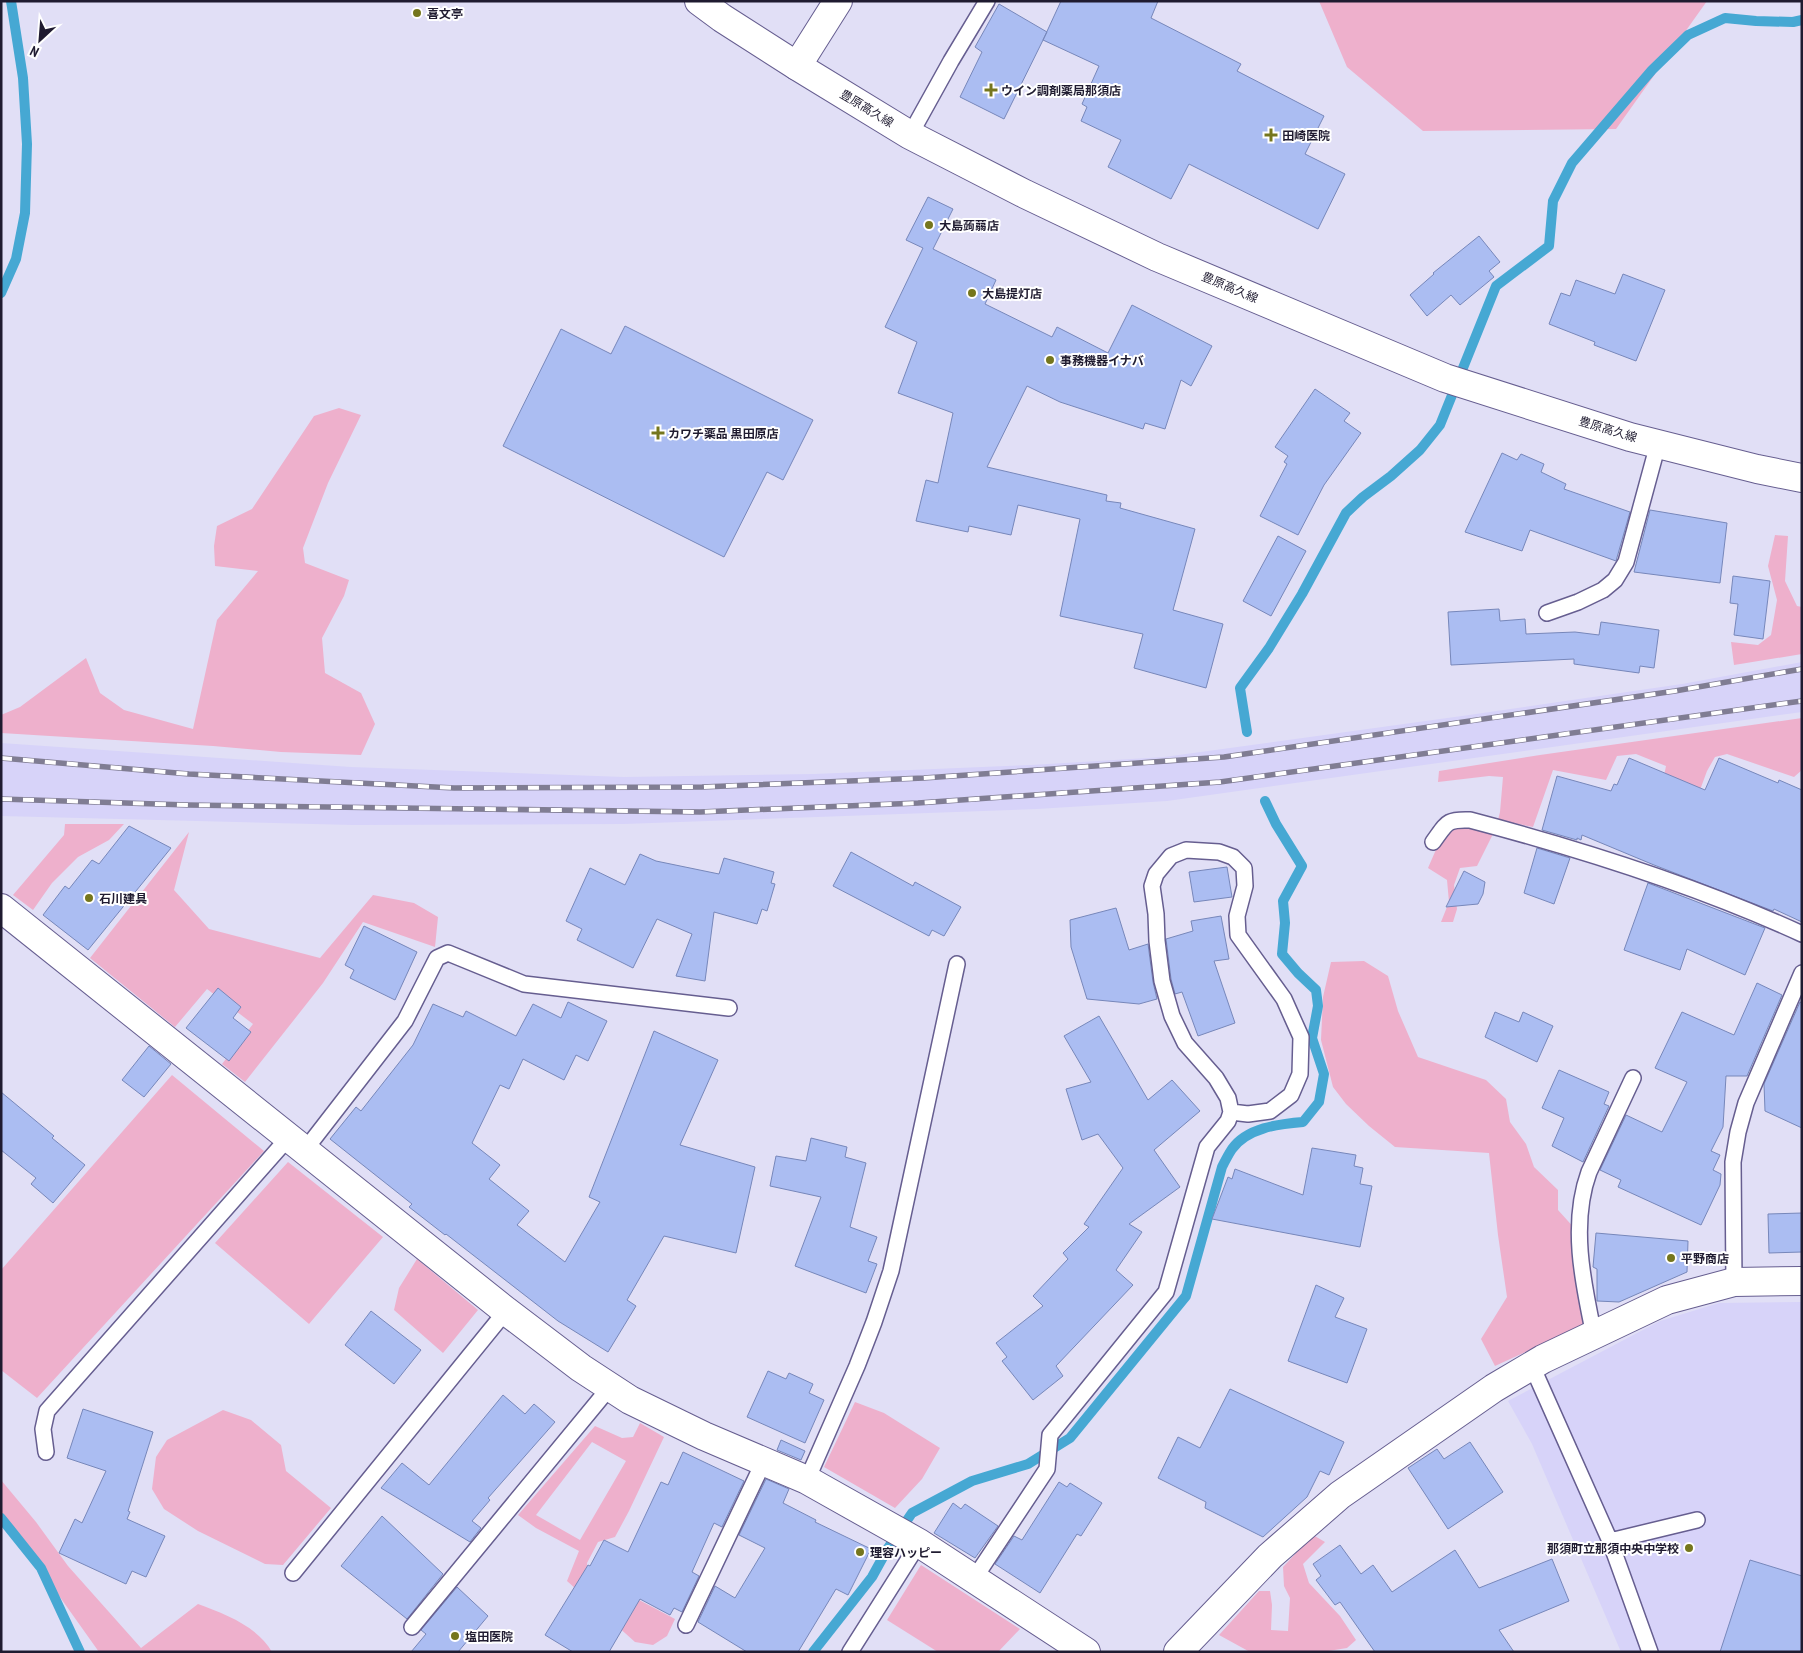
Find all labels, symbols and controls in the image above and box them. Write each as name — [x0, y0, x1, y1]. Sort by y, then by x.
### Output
place label: 喜文亭 — [427, 6, 463, 21]
marker: 喜文亭 — [411, 7, 423, 19]
north arrow — [15, 15, 65, 65]
text: N — [27, 42, 42, 61]
place label: ウイン調剤薬局那須店 — [1001, 83, 1121, 98]
marker: ウイン調剤薬局那須店 — [985, 84, 997, 96]
street label: 豊原高久線 — [837, 86, 897, 130]
marker: 田崎医院 — [1264, 128, 1278, 142]
place label: 田崎医院 — [1282, 128, 1330, 143]
place label: 大島蒟蒻店 — [939, 218, 999, 233]
marker: 大島蒟蒻店 — [923, 219, 935, 231]
street label: 豊原高久線 — [1199, 268, 1261, 306]
place label: 大島提灯店 — [982, 286, 1042, 301]
marker: 大島提灯店 — [966, 287, 978, 299]
place label: 事務機器イナバ — [1060, 353, 1144, 368]
marker: 事務機器イナバ — [1044, 354, 1056, 366]
street label: 豊原高久線 — [1577, 413, 1639, 445]
place label: カワチ薬品 黒田原店 — [668, 426, 778, 441]
marker: カワチ薬品 黒田原店 — [652, 427, 664, 439]
place label: 石川建具 — [99, 891, 147, 906]
marker: 石川建具 — [83, 892, 95, 904]
place label: 平野商店 — [1681, 1251, 1729, 1266]
marker: 平野商店 — [1665, 1252, 1677, 1264]
place label: 那須町立那須中央中学校 — [1547, 1541, 1679, 1556]
marker: 那須町立那須中央中学校 — [1683, 1542, 1695, 1554]
place label: 理容ハッピー — [870, 1545, 942, 1560]
marker: 理容ハッピー — [854, 1546, 866, 1558]
place label: 塩田医院 — [465, 1629, 513, 1644]
marker: 塩田医院 — [449, 1630, 461, 1642]

